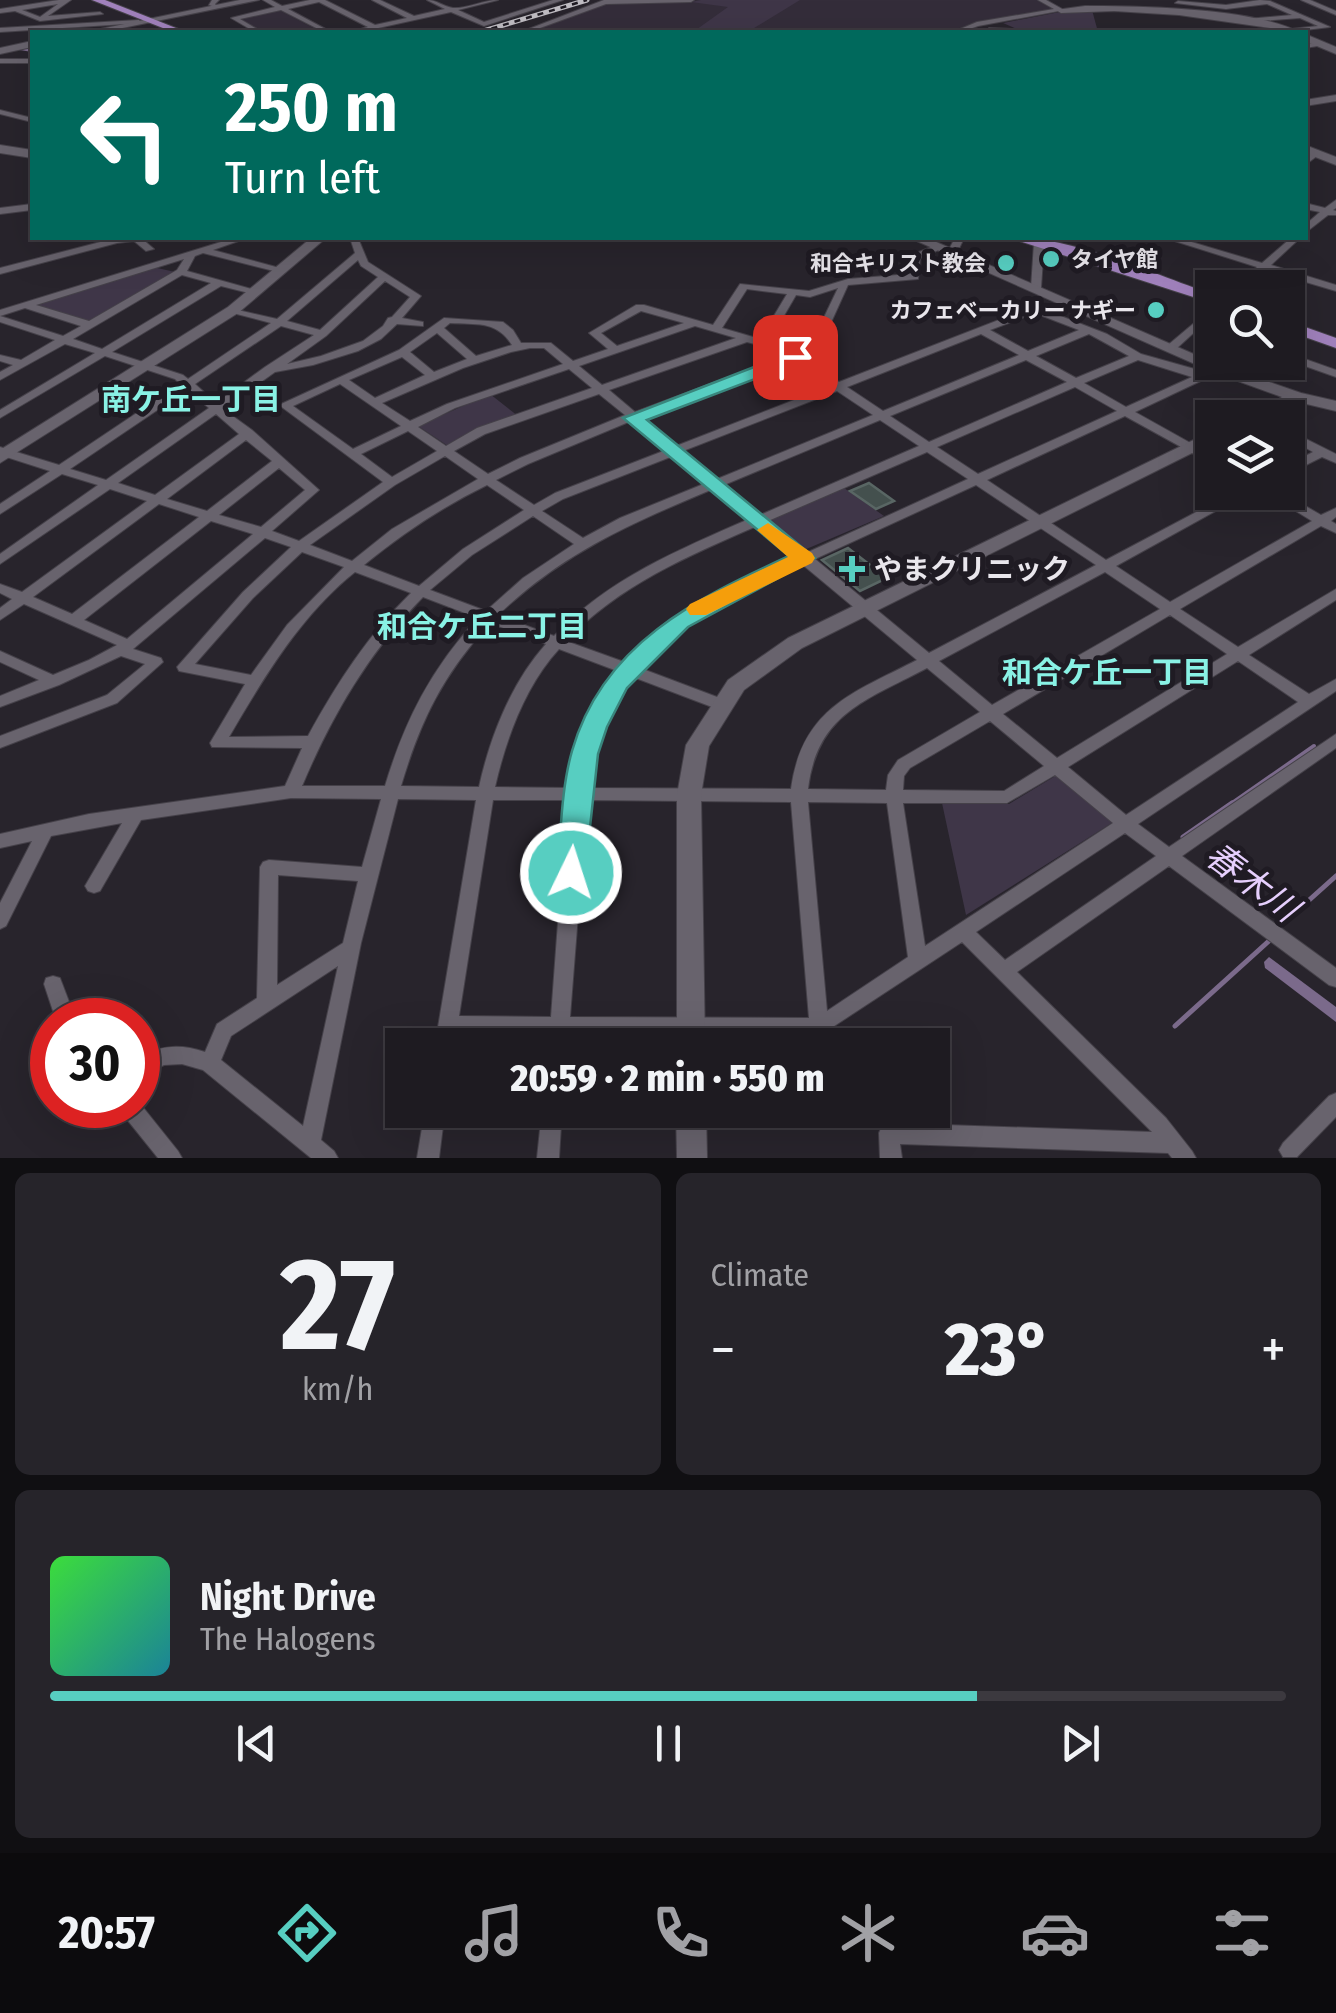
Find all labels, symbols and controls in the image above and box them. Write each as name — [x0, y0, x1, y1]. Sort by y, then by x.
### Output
text: 250 m — [225, 66, 398, 150]
icon: left — [60, 70, 190, 200]
text: Turn left — [225, 151, 380, 205]
place label: タイヤ館 — [1071, 246, 1158, 273]
marker: タイヤ館 — [1040, 248, 1062, 270]
place label: 和合キリスト教会 — [810, 250, 986, 277]
marker: 和合キリスト教会 — [995, 252, 1017, 274]
map controls — [1195, 270, 1305, 510]
button: search — [1195, 270, 1305, 380]
place label: カフェベーカリー ナギー — [889, 297, 1136, 324]
marker: カフェベーカリー ナギー — [1145, 299, 1167, 321]
pin — [753, 315, 838, 400]
icon: arrive — [768, 330, 823, 385]
district label: 南ケ丘一丁目 — [101, 382, 281, 418]
button: layers — [1195, 400, 1305, 510]
place label: やまクリニック — [874, 553, 1070, 586]
marker: やまクリニック — [839, 556, 865, 582]
district label: 和合ケ丘二丁目 — [377, 609, 587, 645]
district label: 和合ケ丘一丁目 — [1002, 655, 1212, 691]
position arrow — [519, 821, 623, 925]
water label: 春木川 — [1197, 834, 1310, 933]
speed limit sign: 30 — [30, 998, 160, 1128]
text: 20:59 · 2 min · 550 m — [510, 1055, 825, 1101]
text: 27 — [280, 1227, 395, 1383]
text: Climate — [711, 1256, 809, 1294]
text: 23° — [945, 1305, 1051, 1395]
text: − — [711, 1317, 735, 1383]
text: + — [1261, 1317, 1286, 1383]
text: km/h — [302, 1370, 373, 1408]
text: Night Drive — [200, 1574, 376, 1620]
text: The Halogens — [200, 1620, 376, 1658]
icon: previous — [229, 1716, 284, 1771]
icon: pause — [641, 1716, 696, 1771]
icon: next — [1053, 1716, 1108, 1771]
icon: directions — [272, 1898, 342, 1968]
icon: music — [459, 1898, 529, 1968]
icon: phone — [646, 1898, 716, 1968]
icon: climate — [833, 1898, 903, 1968]
icon: car — [1020, 1898, 1090, 1968]
icon: filters — [1207, 1898, 1277, 1968]
text: 20:57 — [59, 1906, 155, 1960]

